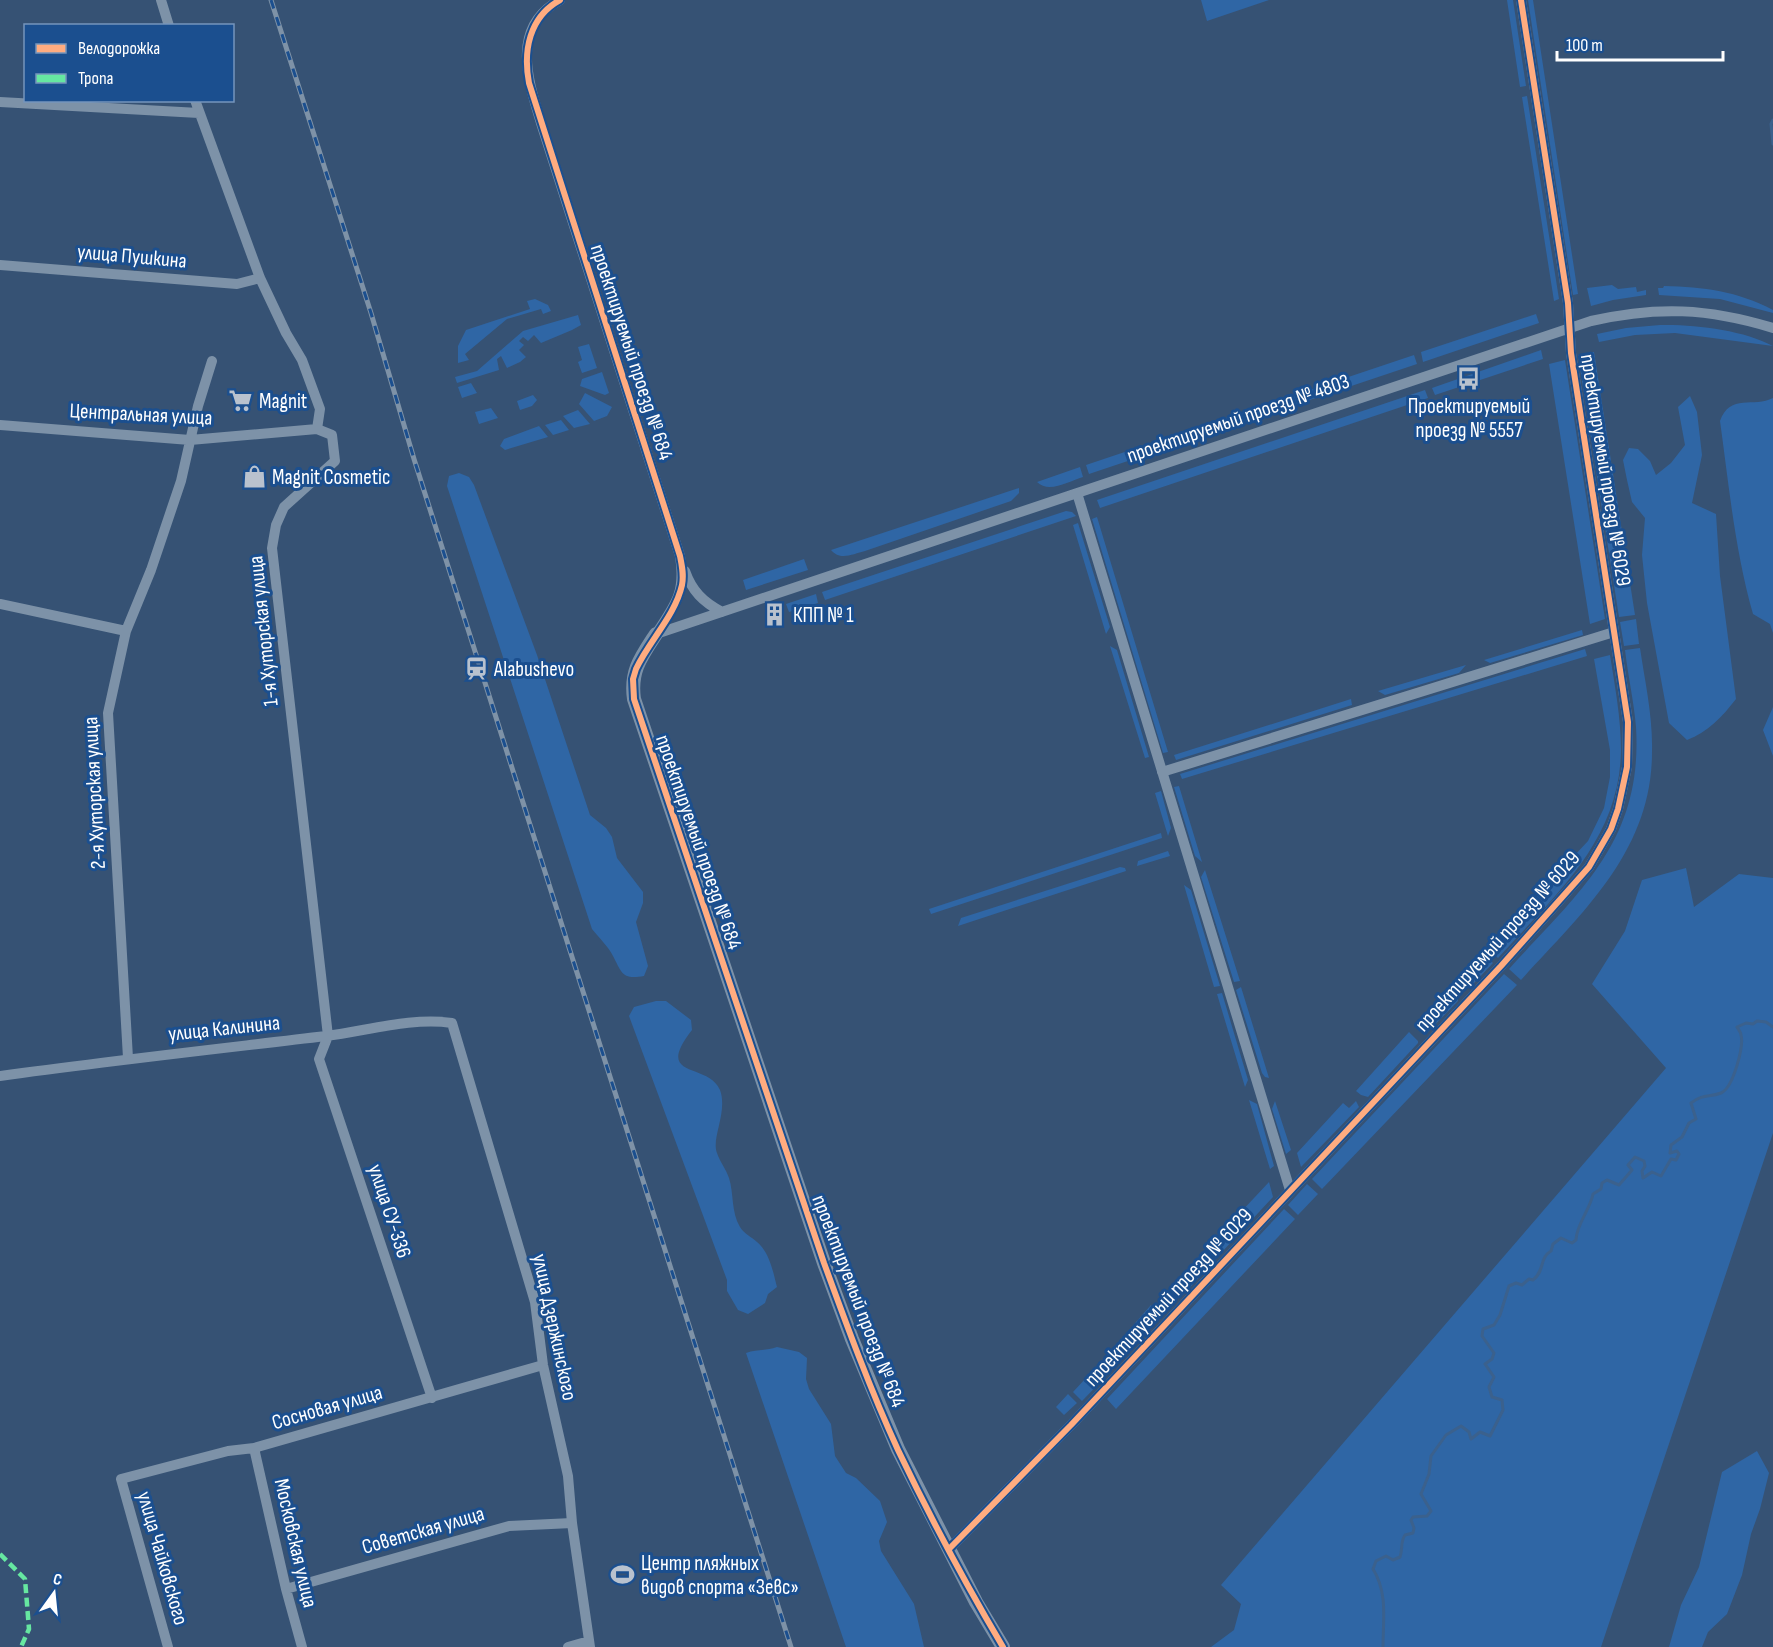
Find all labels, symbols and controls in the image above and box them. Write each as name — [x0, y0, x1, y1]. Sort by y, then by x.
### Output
legend — [24, 24, 234, 102]
scale bar — [1557, 24, 1724, 62]
text: 100 m — [1566, 35, 1603, 56]
text: Велодорожка — [78, 38, 160, 59]
text: Тропа — [78, 68, 114, 89]
street label: улица Пушкина — [76, 239, 188, 274]
street label: проектируемый проезд № 684 — [585, 241, 678, 463]
street label: проектируемый проезд № 6029 — [1575, 352, 1636, 588]
bus stop icon: Проектируемый проезд № 5557 — [1456, 365, 1482, 391]
street label: проектируемый проезд № 4803 — [1123, 369, 1353, 468]
supermarket icon: Magnit — [228, 388, 254, 414]
place label: Magnit — [259, 389, 307, 414]
place label: Проектируемый проезд № 5557 — [1408, 394, 1530, 443]
street label: Центральная улица — [69, 398, 213, 431]
shop icon: Magnit Cosmetic — [241, 464, 267, 490]
place label: Magnit Cosmetic — [272, 465, 390, 490]
street label: 1-я Хуторская улица — [243, 555, 284, 707]
building icon: КПП № 1 — [762, 602, 788, 628]
place label: КПП № 1 — [793, 603, 854, 628]
station icon: Alabushevo — [463, 656, 489, 682]
place label: Alabushevo — [493, 657, 574, 682]
street label: 2-я Хуторская улица — [78, 716, 111, 870]
street label: проектируемый проезд № 684 — [650, 732, 747, 953]
street label: проектируемый проезд № 6029 — [1410, 846, 1585, 1037]
street label: улица Калинина — [167, 1010, 281, 1047]
street label: улица СУ-336 — [363, 1161, 416, 1261]
street label: проектируемый проезд № 684 — [806, 1191, 911, 1411]
street label: проектируемый проезд № 6029 — [1079, 1203, 1257, 1392]
street label: улица Дзержинского — [527, 1252, 582, 1403]
street label: Сосновая улица — [269, 1380, 385, 1435]
street label: Московская улица — [269, 1476, 322, 1610]
street label: улица Чайковского — [132, 1488, 194, 1628]
street label: Советская улица — [359, 1501, 487, 1560]
place label: Центр пляжных видов спорта «Зевс» — [641, 1551, 799, 1600]
sports icon: Центр пляжных видов спорта «Зевс» — [610, 1562, 636, 1588]
north arrow — [24, 1563, 84, 1623]
text: С — [51, 1570, 64, 1590]

